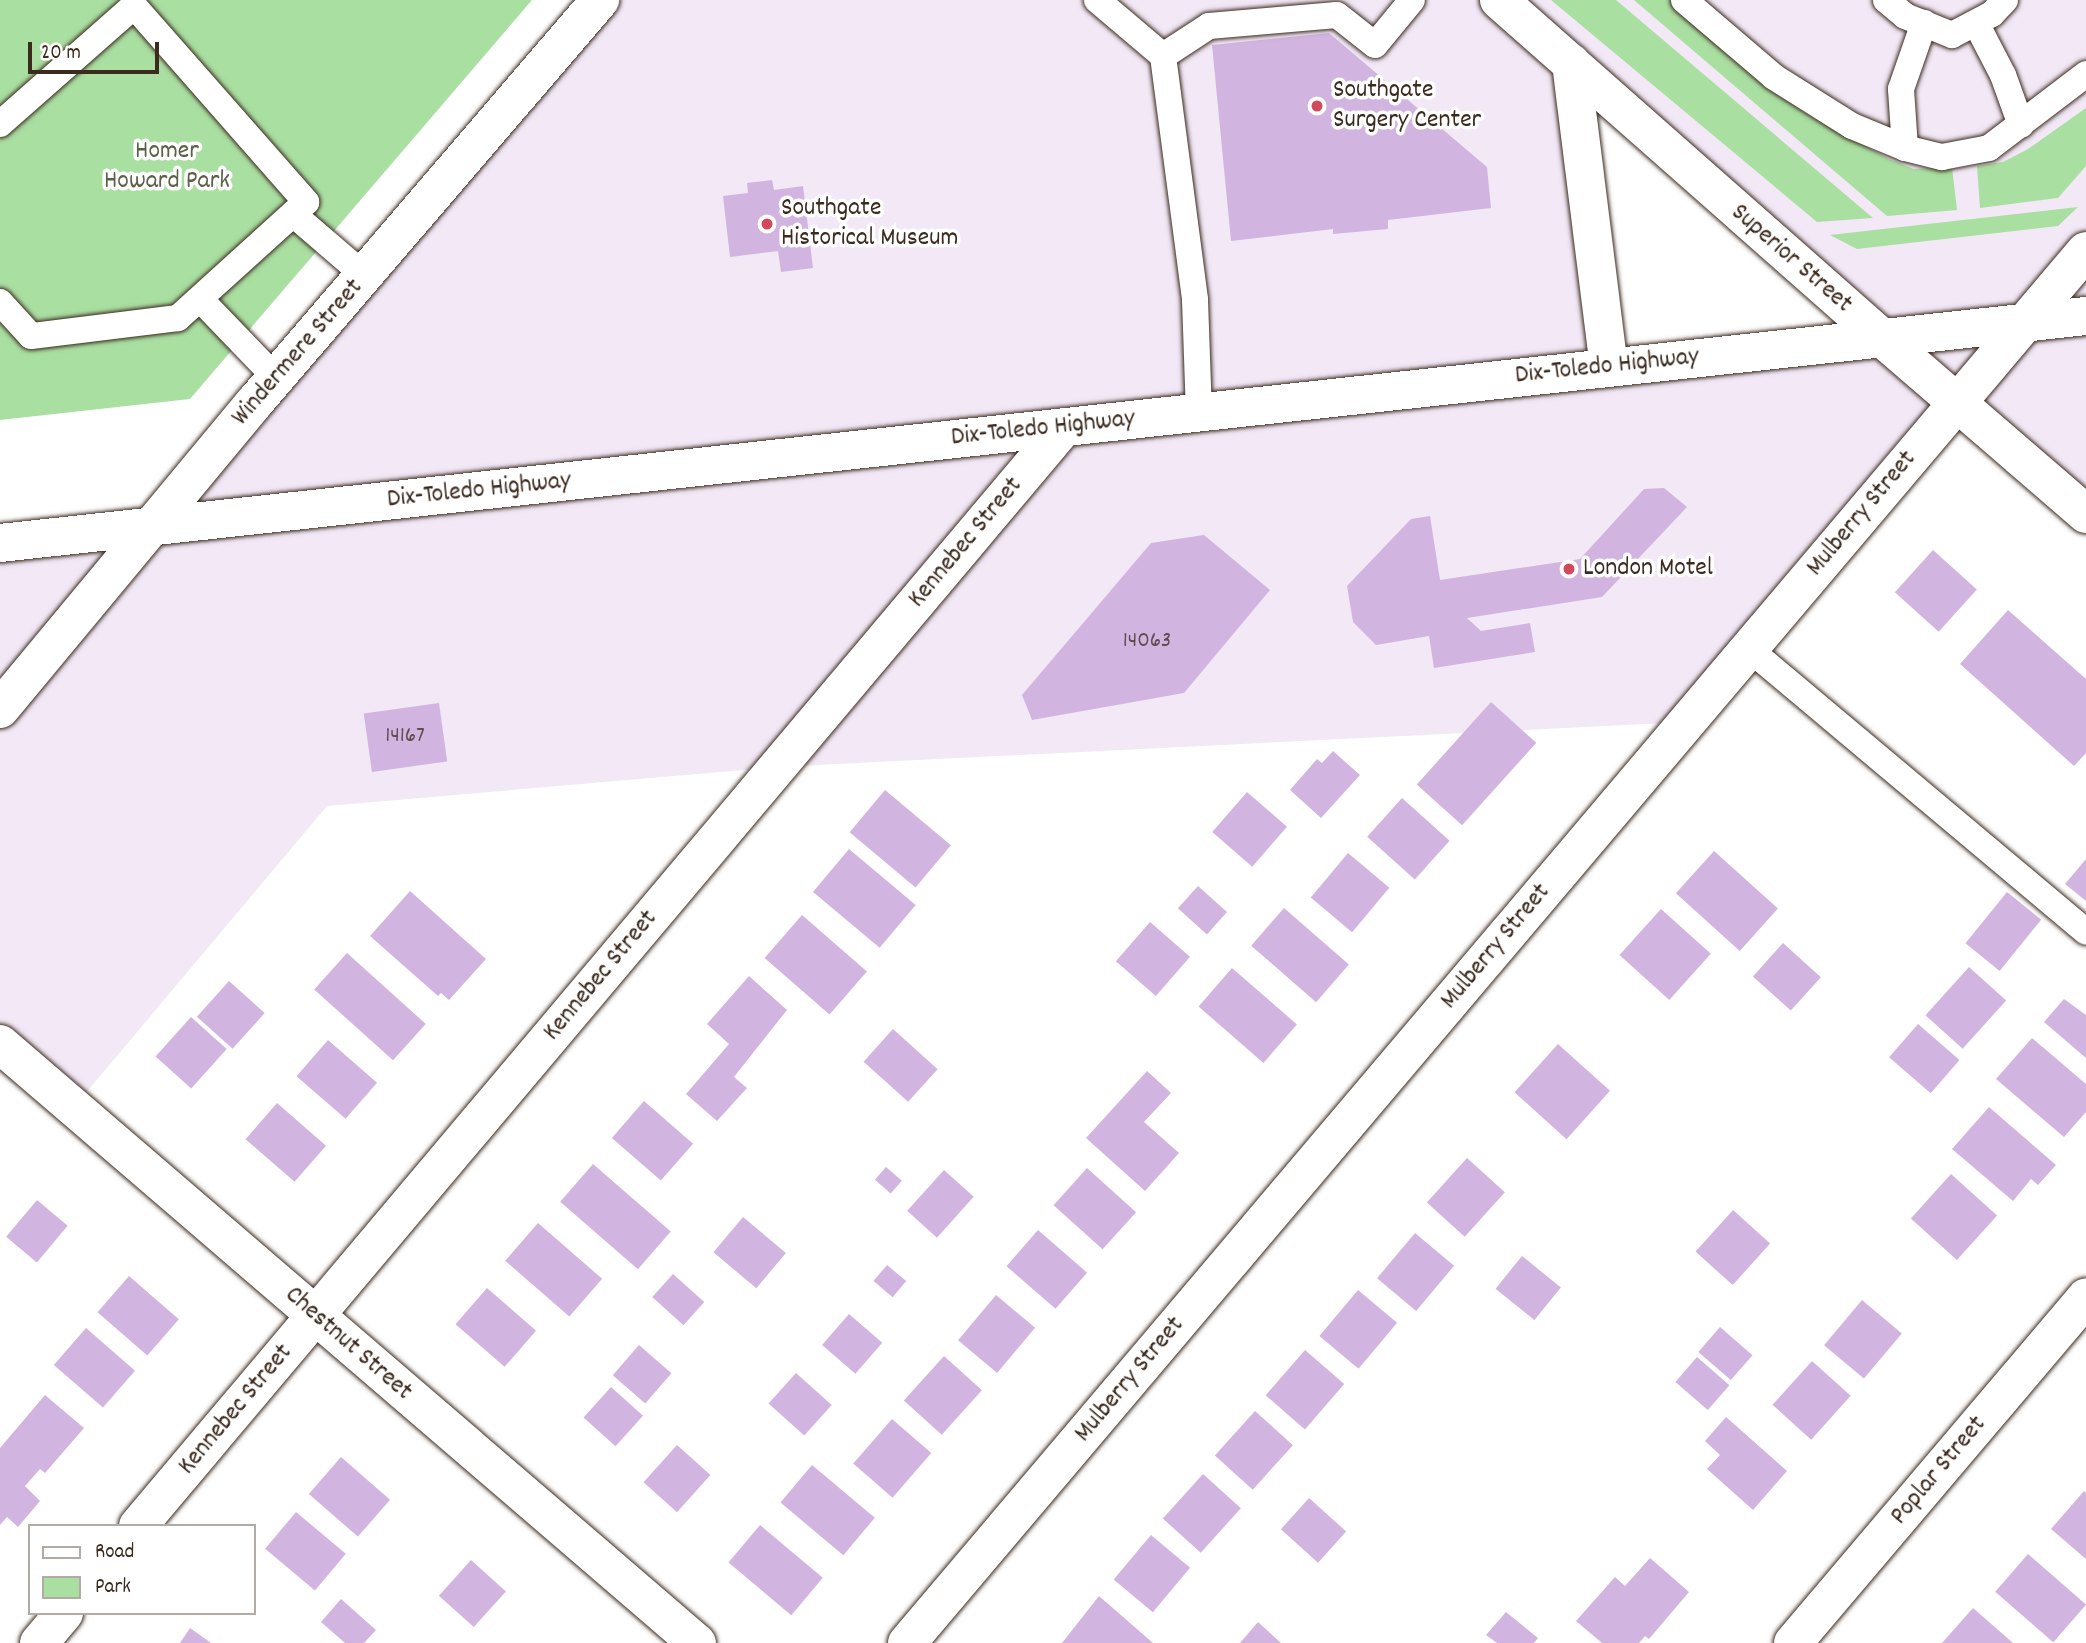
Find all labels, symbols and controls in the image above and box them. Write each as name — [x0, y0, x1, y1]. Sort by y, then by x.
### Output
scale bar — [32, 28, 163, 72]
text: 20 m — [41, 39, 81, 69]
place label: Southgate Surgery Center — [1333, 75, 1481, 136]
marker: Southgate Surgery Center — [1307, 96, 1327, 116]
park label: Homer Howard Park — [104, 136, 230, 198]
place label: Southgate Historical Museum — [781, 193, 958, 255]
street label: Superior Street — [1724, 198, 1858, 320]
marker: Southgate Historical Museum — [759, 216, 775, 232]
street label: Windermere Street — [226, 273, 370, 433]
street label: Dix-Toledo Highway — [1514, 342, 1700, 392]
street label: Dix-Toledo Highway — [950, 404, 1136, 454]
street label: Mulberry Street — [1800, 445, 1924, 583]
street label: Dix-Toledo Highway — [386, 466, 572, 516]
street label: Kennebec Street — [902, 471, 1030, 615]
place label: London Motel — [1583, 553, 1713, 585]
marker: London Motel — [1561, 561, 1577, 577]
house number: 14063 — [1123, 628, 1171, 656]
house number: 14167 — [385, 723, 425, 751]
street label: Mulberry Street — [1434, 878, 1558, 1016]
street label: Kennebec Street — [537, 904, 665, 1048]
street label: Chestnut Street — [278, 1280, 418, 1408]
street label: Mulberry Street — [1068, 1311, 1192, 1449]
street label: Kennebec Street — [172, 1338, 300, 1482]
street label: Poplar Street — [1884, 1410, 1994, 1532]
legend — [28, 1524, 256, 1615]
text: Road — [95, 1538, 134, 1568]
text: Park — [95, 1573, 131, 1603]

